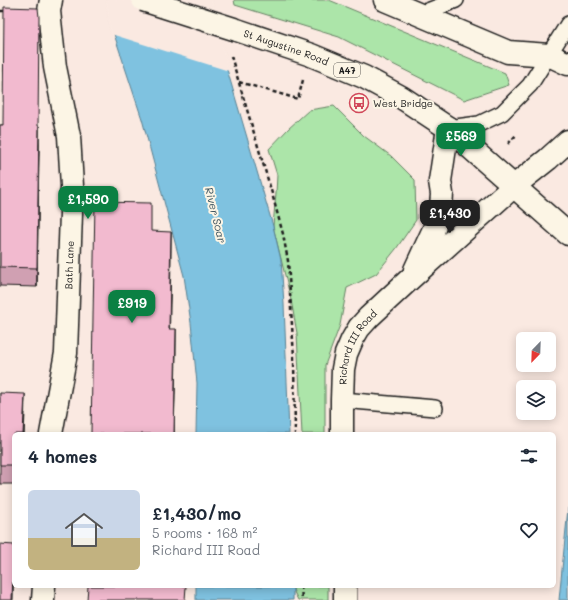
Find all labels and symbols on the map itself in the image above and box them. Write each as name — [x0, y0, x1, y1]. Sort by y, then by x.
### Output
street label: St Augustine Road — [242, 26, 331, 69]
road number: A47 — [334, 63, 360, 77]
bus stop icon: West Bridge — [348, 92, 370, 114]
place label: West Bridge — [373, 96, 433, 110]
pin: £569 — [437, 123, 485, 157]
water label: River Soar — [202, 185, 230, 245]
pin: £1,590 — [55, 186, 121, 220]
pin: £1,430 — [417, 200, 483, 234]
street label: Bath Lane — [61, 240, 77, 290]
pin: £919 — [108, 290, 156, 324]
street label: Richard III Road — [336, 306, 380, 385]
north arrow — [516, 332, 556, 372]

